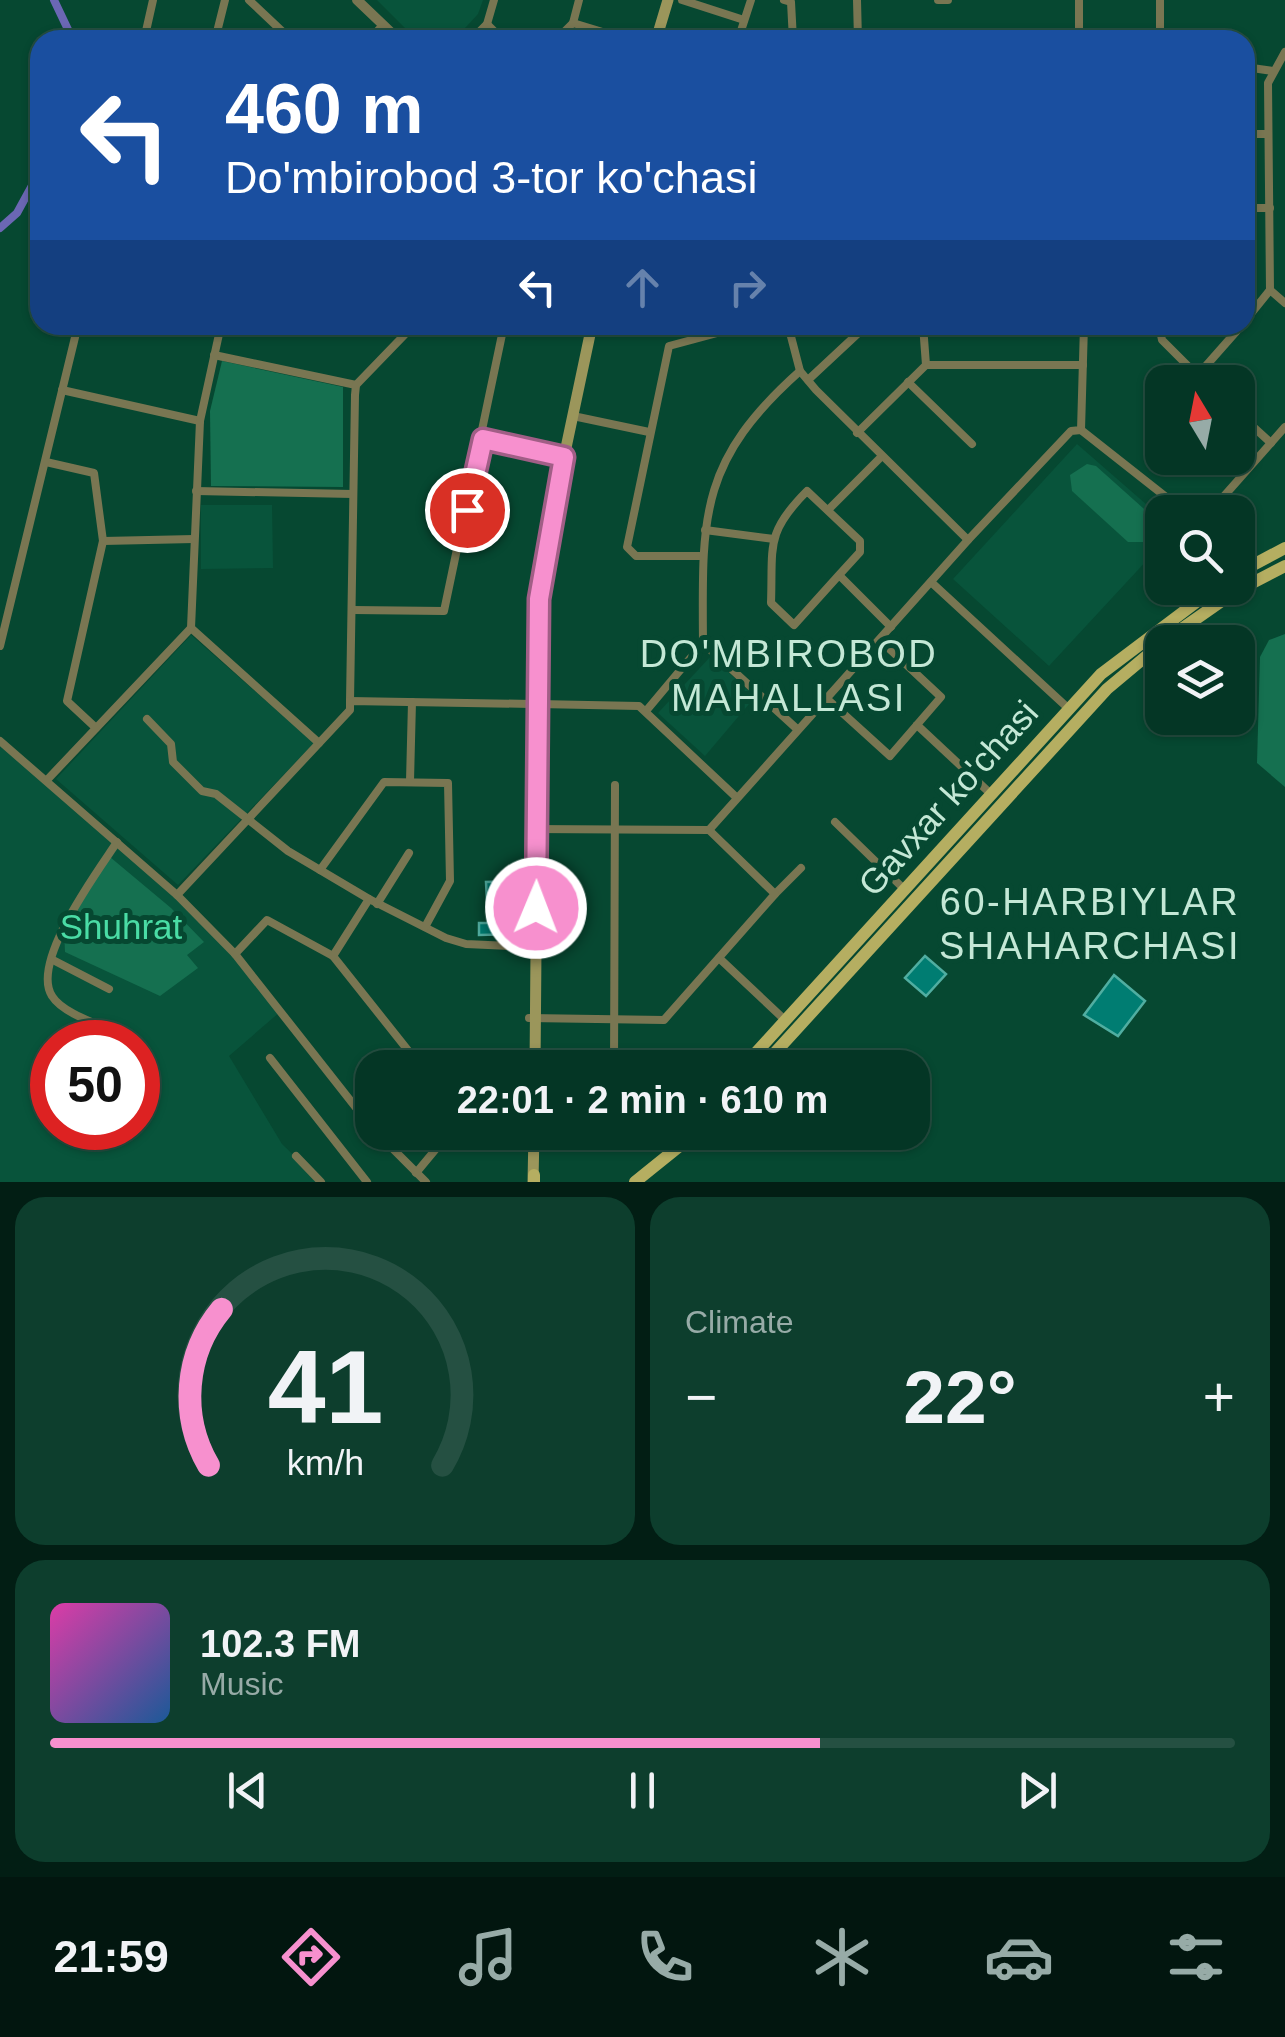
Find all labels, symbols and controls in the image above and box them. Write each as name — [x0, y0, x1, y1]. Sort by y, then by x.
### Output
icon: left — [60, 70, 190, 200]
text: 460 m — [225, 70, 423, 148]
text: Do'mbirobod 3-tor ko'chasi — [225, 152, 757, 203]
icon: left — [510, 260, 565, 315]
icon: ahead — [615, 260, 670, 315]
icon: right — [720, 260, 775, 315]
north arrow — [1145, 365, 1255, 475]
map controls — [1145, 365, 1255, 735]
pin — [425, 468, 510, 553]
icon: arrive — [440, 483, 495, 538]
button: search — [1145, 495, 1255, 605]
button: layers — [1145, 625, 1255, 735]
district label: DO'MBIROBOD MAHALLASI — [640, 633, 938, 719]
street label: Gavxar ko'chasi — [851, 693, 1045, 903]
position arrow — [484, 856, 588, 960]
district label: 60-HARBIYLAR SHAHARCHASI — [939, 881, 1241, 967]
park label: Shuhrat — [60, 907, 183, 946]
speed limit sign: 50 — [30, 1020, 160, 1150]
text: 22:01 · 2 min · 610 m — [457, 1079, 828, 1121]
text: Climate — [685, 1304, 793, 1340]
text: 41 — [267, 1329, 383, 1445]
text: 22° — [903, 1355, 1017, 1439]
text: − — [685, 1366, 717, 1428]
text: + — [1203, 1366, 1235, 1428]
text: km/h — [286, 1443, 364, 1483]
text: 102.3 FM — [200, 1623, 361, 1665]
text: Music — [200, 1666, 284, 1702]
icon: previous — [220, 1763, 275, 1818]
icon: pause — [615, 1763, 670, 1818]
icon: next — [1010, 1763, 1065, 1818]
icon: directions — [276, 1922, 346, 1992]
icon: music — [453, 1922, 523, 1992]
icon: phone — [630, 1922, 700, 1992]
icon: climate — [807, 1922, 877, 1992]
icon: car — [984, 1922, 1054, 1992]
icon: filters — [1161, 1922, 1231, 1992]
text: 21:59 — [54, 1931, 169, 1982]

